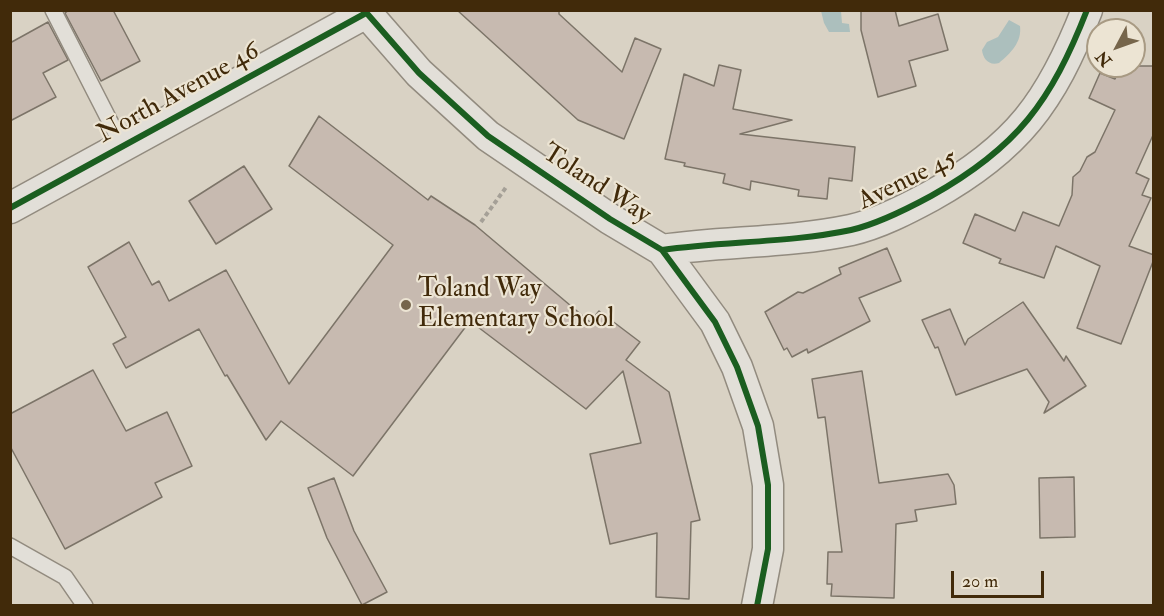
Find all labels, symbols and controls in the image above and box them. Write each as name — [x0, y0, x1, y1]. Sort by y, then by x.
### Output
north arrow — [1086, 18, 1146, 78]
street label: North Avenue 46 — [93, 37, 265, 151]
text: N — [1092, 47, 1116, 70]
street label: Toland Way — [536, 138, 656, 232]
street label: Avenue 45 — [853, 144, 963, 218]
place label: Toland Way Elementary School — [418, 274, 614, 336]
marker: Toland Way Elementary School — [399, 298, 413, 312]
scale bar — [954, 559, 1047, 597]
text: 20 m — [962, 570, 998, 593]

